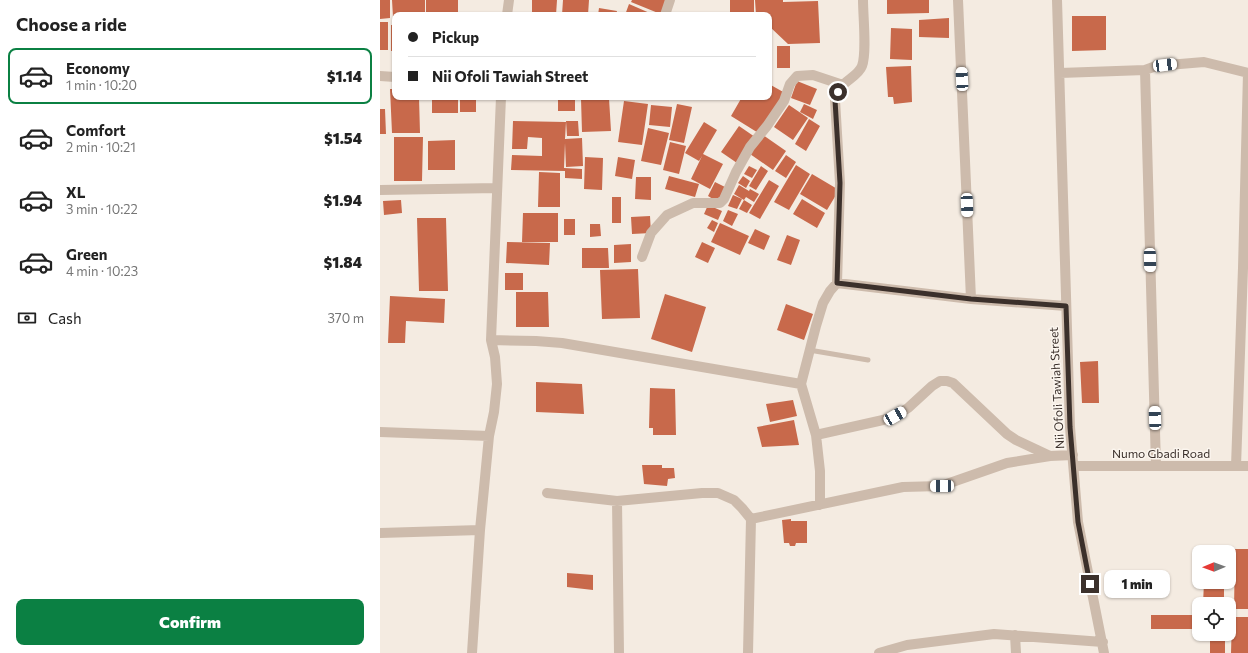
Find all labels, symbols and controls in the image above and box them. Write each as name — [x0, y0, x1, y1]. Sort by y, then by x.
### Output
text: Choose a ride — [16, 13, 127, 35]
text: Pickup — [432, 28, 479, 46]
icon: car — [18, 58, 54, 94]
car — [1152, 58, 1178, 72]
text: Economy — [66, 59, 130, 77]
text: $1.14 — [327, 67, 362, 85]
text: Nii Ofoli Tawiah Street — [432, 67, 588, 85]
car — [955, 67, 969, 91]
text: 1 min · 10:20 — [66, 77, 137, 93]
route start — [829, 83, 847, 101]
icon: car — [18, 120, 54, 156]
text: Comfort — [66, 121, 126, 139]
text: $1.54 — [324, 129, 362, 147]
text: 2 min · 10:21 — [66, 139, 136, 155]
icon: car — [18, 182, 54, 218]
text: XL — [66, 183, 85, 201]
text: $1.94 — [324, 191, 362, 209]
car — [961, 193, 973, 217]
text: 3 min · 10:22 — [66, 201, 138, 217]
icon: car — [18, 244, 54, 280]
text: Green — [66, 245, 107, 263]
car — [1144, 248, 1156, 272]
text: $1.84 — [324, 253, 362, 271]
text: 4 min · 10:23 — [66, 263, 138, 279]
icon: cash — [16, 307, 38, 329]
text: Cash — [48, 309, 82, 327]
text: 370 m — [327, 310, 364, 326]
street label: Nii Ofoli Tawiah Street — [1046, 327, 1066, 449]
car — [882, 405, 908, 427]
car — [1149, 406, 1161, 430]
street label: Numo Gbadi Road — [1112, 446, 1210, 460]
car — [930, 480, 954, 492]
north arrow — [1192, 545, 1236, 589]
map controls — [1192, 545, 1236, 641]
callout: 1 min — [1104, 570, 1170, 598]
route end — [1081, 575, 1099, 593]
text: 1 min — [1121, 576, 1153, 592]
button: locate — [1192, 597, 1236, 641]
button: Confirm — [16, 599, 364, 645]

